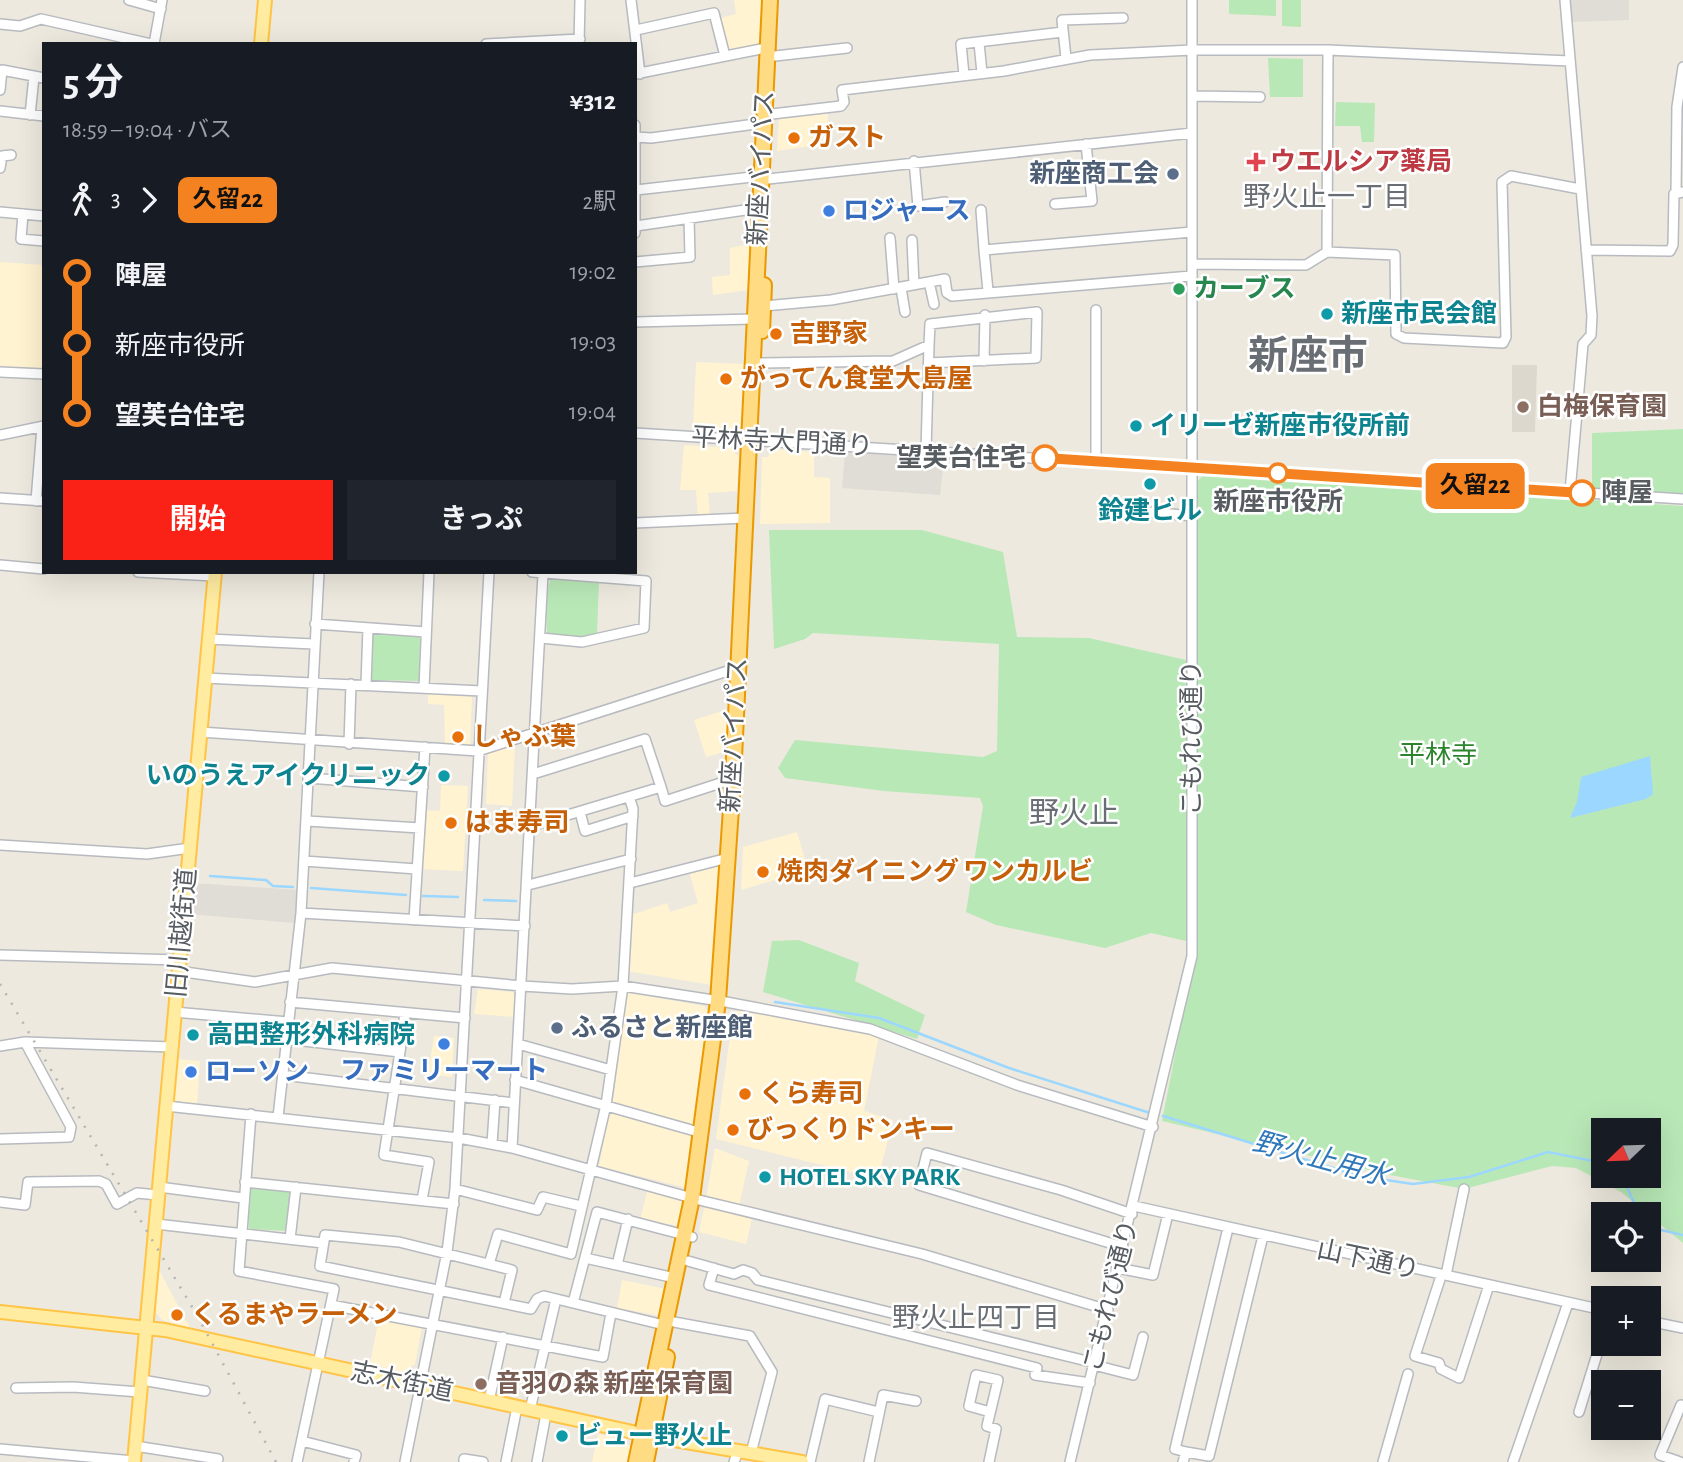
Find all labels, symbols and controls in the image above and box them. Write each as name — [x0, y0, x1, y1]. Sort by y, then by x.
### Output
text: 5 分 — [63, 65, 123, 103]
text: ¥312 — [570, 88, 616, 114]
street label: 新座バイパス — [743, 90, 778, 246]
text: 18:59 – 19:04 · バス — [63, 119, 232, 142]
place label: ガスト — [808, 124, 886, 151]
marker: ガスト — [786, 130, 802, 146]
place label: ウエルシア薬局 — [1270, 147, 1452, 175]
marker: ウエルシア薬局 — [1248, 154, 1264, 170]
place label: 新座商工会 — [1029, 159, 1159, 187]
marker: 新座商工会 — [1165, 166, 1181, 182]
icon: walk — [63, 181, 101, 219]
icon: forward — [130, 181, 168, 219]
district label: 野火止一丁目 — [1243, 182, 1411, 212]
text: 3 — [111, 188, 120, 211]
text: 久留22 — [192, 188, 263, 212]
text: 2駅 — [583, 191, 616, 214]
place label: ロジャース — [843, 197, 970, 224]
marker: ロジャース — [821, 203, 837, 219]
text: 19:02 — [569, 261, 616, 284]
text: 陣屋 — [115, 263, 167, 289]
place label: カーブス — [1193, 274, 1295, 302]
marker: カーブス — [1171, 281, 1187, 297]
place label: 新座市民会館 — [1341, 299, 1497, 327]
marker: 新座市民会館 — [1319, 306, 1335, 322]
place label: 吉野家 — [790, 319, 868, 347]
marker: 吉野家 — [768, 326, 784, 342]
text: 19:03 — [570, 331, 616, 354]
text: 新座市役所 — [115, 333, 245, 359]
district label: 新座市 — [1248, 334, 1368, 377]
place label: がってん食堂大島屋 — [740, 364, 973, 392]
marker: がってん食堂大島屋 — [718, 371, 734, 387]
place label: 白梅保育園 — [1537, 392, 1667, 420]
marker: 白梅保育園 — [1515, 399, 1531, 415]
text: 19:04 — [569, 401, 616, 424]
text: 望芙台住宅 — [115, 403, 245, 429]
place label: イリーゼ新座市役所前 — [1150, 411, 1410, 439]
marker: イリーゼ新座市役所前 — [1128, 418, 1144, 434]
street label: 平林寺大門通り — [690, 423, 874, 460]
place label: 望芙台住宅 — [896, 443, 1026, 471]
marker: 望芙台住宅 — [1032, 445, 1058, 471]
marker: 新座市役所 — [1268, 463, 1288, 483]
line badge: 久留22 — [1426, 463, 1524, 509]
text: 久留22 — [1440, 474, 1510, 498]
marker: 鈴建ビル — [1142, 476, 1158, 492]
place label: 陣屋 — [1601, 479, 1653, 506]
button: 開始 — [63, 480, 333, 560]
button: きっぷ — [347, 480, 616, 560]
marker: 陣屋 — [1569, 480, 1595, 506]
place label: 新座市役所 — [1213, 487, 1343, 515]
place label: 鈴建ビル — [1098, 496, 1202, 524]
street label: 新座バイパス — [716, 657, 751, 813]
street label: こもれび通り — [1178, 660, 1205, 816]
place label: しゃぶ葉 — [472, 723, 576, 750]
marker: しゃぶ葉 — [450, 729, 466, 745]
park label: 平林寺 — [1399, 741, 1477, 768]
place label: いのうえアイクリニック — [146, 762, 430, 789]
marker: いのうえアイクリニック — [436, 768, 452, 784]
district label: 野火止 — [1029, 797, 1119, 829]
place label: はま寿司 — [465, 809, 569, 836]
marker: はま寿司 — [443, 815, 459, 831]
place label: 焼肉ダイニング ワンカルビ — [777, 857, 1093, 885]
marker: 焼肉ダイニング ワンカルビ — [755, 864, 771, 880]
street label: 旧川越街道 — [162, 867, 201, 999]
place label: ふるさと新座館 — [571, 1013, 753, 1041]
place label: 高田整形外科病院 — [207, 1020, 415, 1048]
marker: ふるさと新座館 — [549, 1020, 565, 1036]
marker: 高田整形外科病院 — [185, 1027, 201, 1043]
marker: ファミリーマート — [436, 1036, 452, 1052]
place label: ファミリーマート — [340, 1058, 548, 1084]
place label: ローソン — [205, 1059, 309, 1085]
marker: ローソン — [183, 1064, 199, 1080]
place label: くら寿司 — [759, 1080, 863, 1107]
marker: くら寿司 — [737, 1086, 753, 1102]
place label: びっくりドンキー — [747, 1116, 955, 1143]
north arrow — [1591, 1118, 1661, 1188]
map controls — [1591, 1118, 1661, 1440]
marker: びっくりドンキー — [725, 1122, 741, 1138]
water label: 野火止用水 — [1250, 1126, 1396, 1192]
place label: HOTEL SKY PARK — [779, 1164, 961, 1190]
marker: HOTEL SKY PARK — [757, 1169, 773, 1185]
button: locate — [1591, 1202, 1661, 1272]
street label: こもれび通り — [1079, 1217, 1142, 1375]
street label: 山下通り — [1314, 1235, 1422, 1284]
button: + — [1591, 1286, 1661, 1356]
place label: くるまやラーメン — [191, 1301, 397, 1328]
district label: 野火止四丁目 — [892, 1303, 1060, 1333]
marker: くるまやラーメン — [169, 1307, 185, 1323]
street label: 志木街道 — [348, 1357, 456, 1406]
place label: 音羽の森 新座保育園 — [495, 1369, 733, 1397]
button: − — [1591, 1370, 1661, 1440]
marker: 音羽の森 新座保育園 — [473, 1376, 489, 1392]
place label: ビュー野火止 — [576, 1421, 732, 1449]
marker: ビュー野火止 — [554, 1428, 570, 1444]

